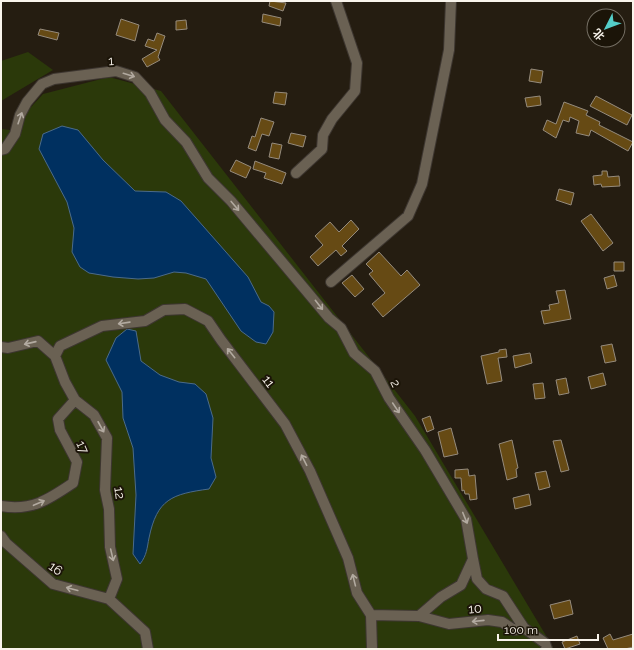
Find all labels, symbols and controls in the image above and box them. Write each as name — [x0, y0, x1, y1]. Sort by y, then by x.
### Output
north arrow — [586, 8, 626, 48]
text: 北 — [590, 26, 607, 43]
street label: 1 — [108, 53, 115, 68]
one-way arrow — [123, 72, 136, 79]
one-way arrow — [17, 111, 24, 124]
one-way arrow — [231, 201, 240, 212]
one-way arrow — [315, 300, 323, 311]
one-way arrow — [118, 319, 131, 327]
one-way arrow — [24, 340, 37, 348]
one-way arrow — [227, 348, 236, 359]
street label: 11 — [259, 372, 278, 391]
street label: 2 — [387, 377, 404, 390]
one-way arrow — [392, 402, 400, 413]
one-way arrow — [98, 421, 105, 433]
street label: 17 — [73, 438, 92, 456]
one-way arrow — [300, 454, 307, 466]
street label: 12 — [111, 486, 128, 500]
one-way arrow — [33, 498, 45, 506]
one-way arrow — [461, 511, 469, 523]
one-way arrow — [108, 548, 116, 561]
street label: 16 — [46, 558, 66, 578]
one-way arrow — [350, 574, 357, 587]
one-way arrow — [65, 585, 78, 592]
street label: 10 — [468, 600, 482, 617]
scale bar — [498, 616, 598, 642]
one-way arrow — [472, 617, 485, 625]
text: 100 m — [504, 623, 538, 637]

